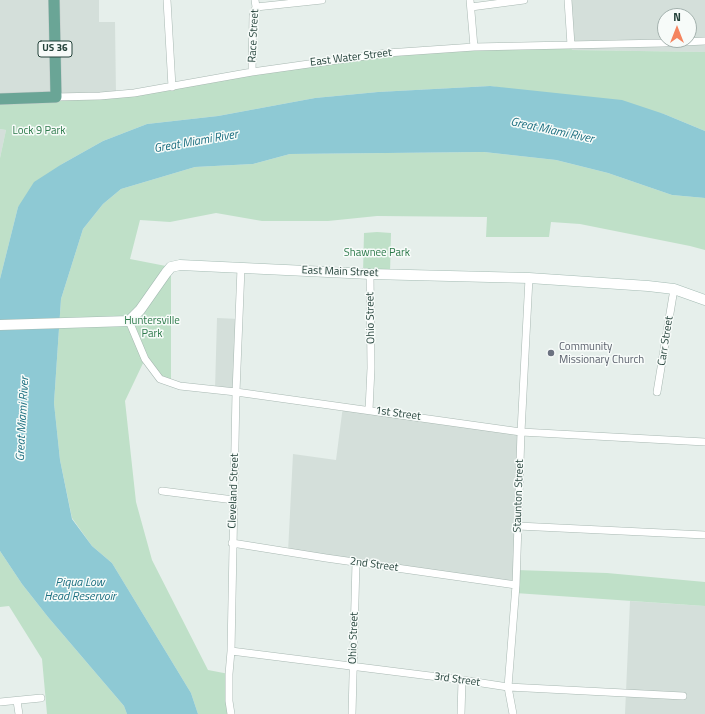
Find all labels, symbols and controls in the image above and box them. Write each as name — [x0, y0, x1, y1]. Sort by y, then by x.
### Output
north arrow — [657, 8, 697, 48]
street label: Race Street — [246, 9, 262, 63]
text: N — [673, 9, 681, 25]
road number: US 36 — [38, 41, 72, 57]
street label: East Water Street — [309, 46, 393, 70]
water label: Great Miami River — [509, 115, 595, 147]
park label: Lock 9 Park — [12, 124, 66, 138]
water label: Great Miami River — [153, 128, 239, 156]
park label: Shawnee Park — [344, 246, 410, 260]
street label: East Main Street — [301, 264, 379, 280]
street label: Ohio Street — [364, 292, 378, 344]
park label: Huntersville Park — [124, 314, 180, 340]
street label: Carr Street — [656, 315, 676, 367]
place label: Community Missionary Church — [559, 340, 644, 366]
marker: Community Missionary Church — [546, 348, 556, 358]
water label: Great Miami River — [14, 376, 32, 462]
street label: 1st Street — [374, 404, 422, 424]
street label: Cleveland Street — [226, 453, 242, 529]
street label: Staunton Street — [511, 459, 527, 533]
street label: 2nd Street — [349, 555, 399, 575]
water label: Piqua Low Head Reservoir — [44, 576, 116, 604]
street label: Ohio Street — [346, 612, 362, 664]
street label: 3rd Street — [433, 670, 481, 690]

